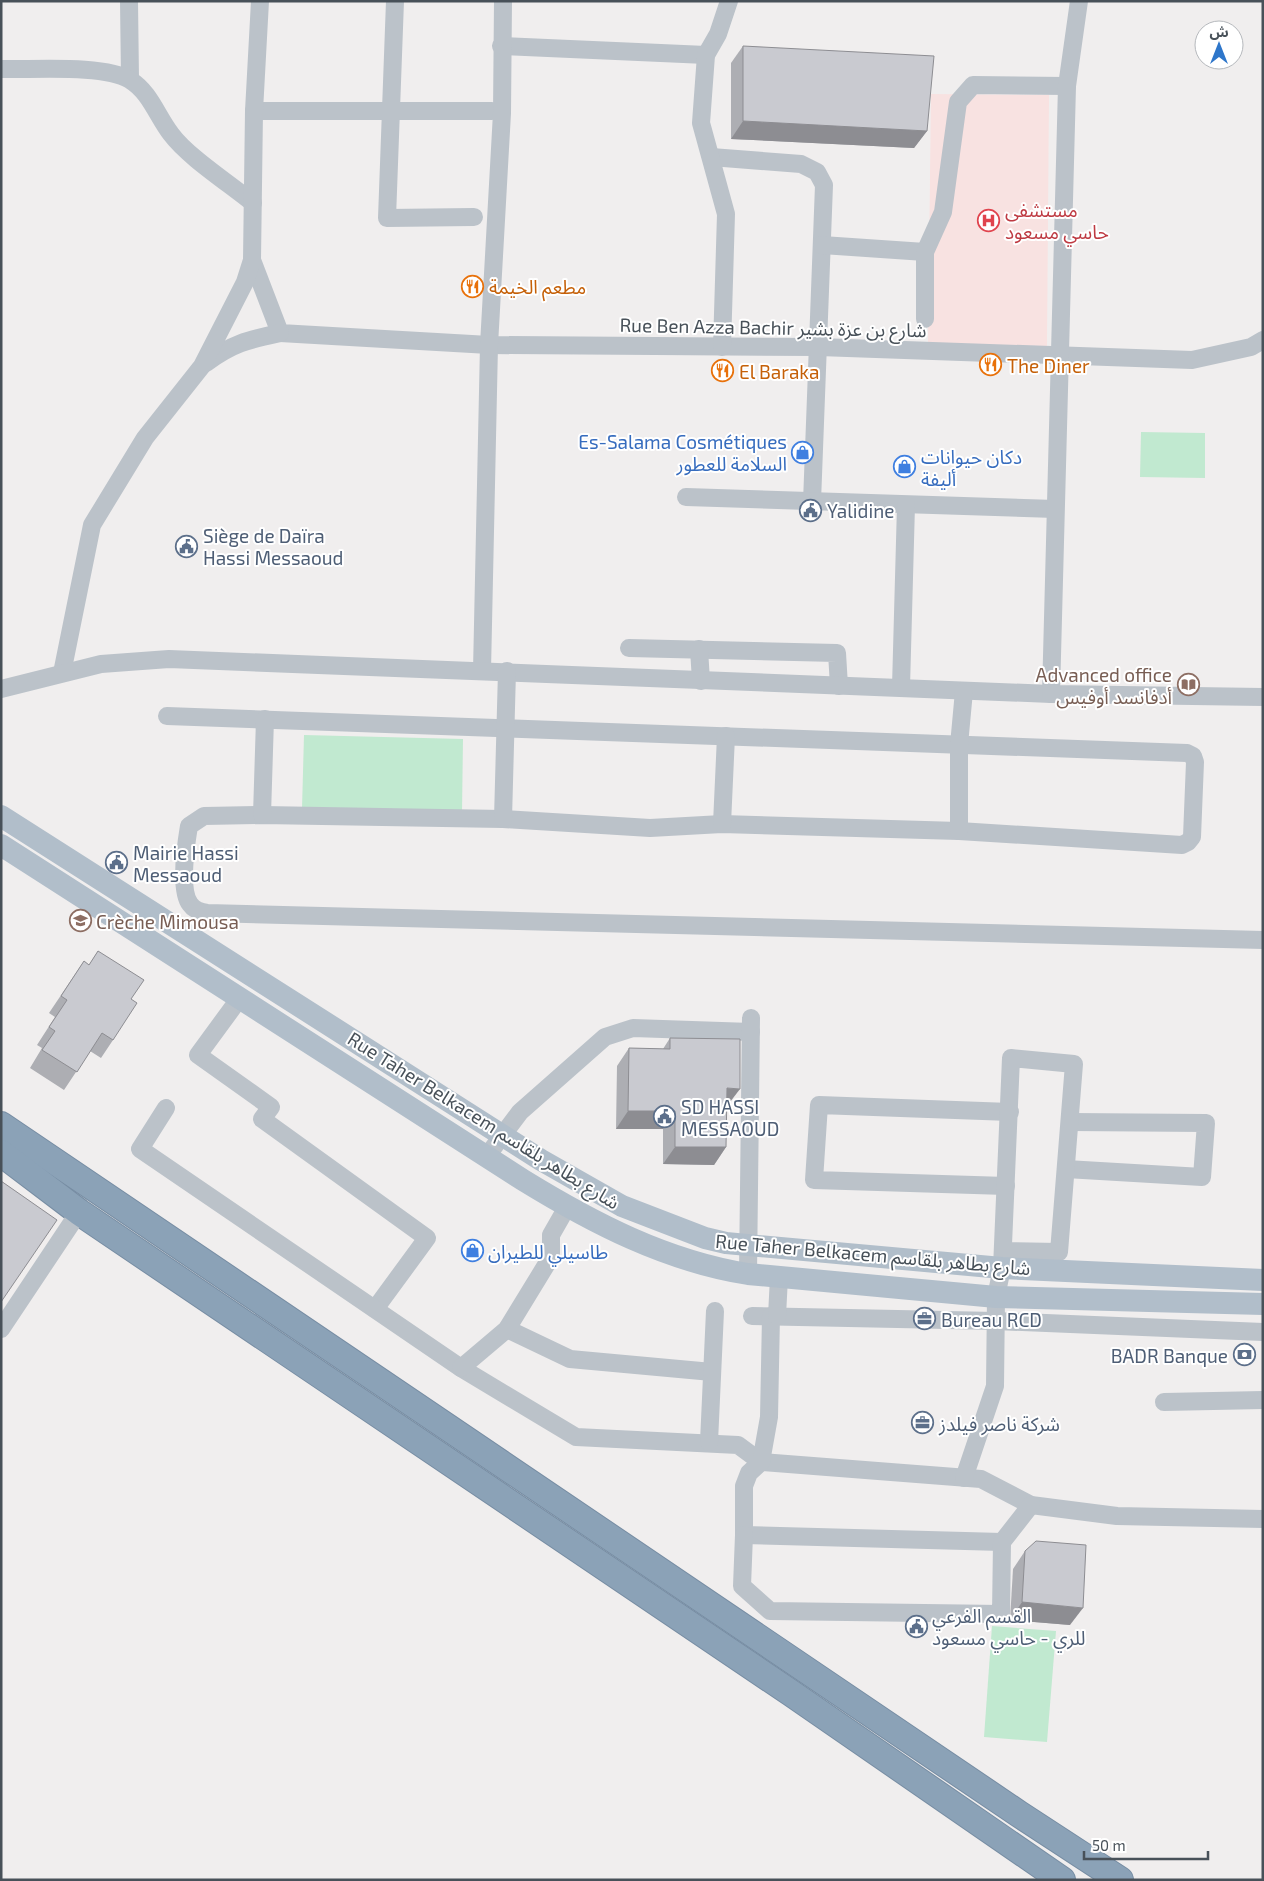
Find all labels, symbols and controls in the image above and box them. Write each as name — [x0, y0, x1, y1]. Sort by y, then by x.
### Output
north arrow — [1194, 20, 1244, 70]
text: ش — [1209, 23, 1229, 40]
place label: مستشفى حاسي مسعود — [1005, 198, 1109, 247]
hospital icon: مستشفى حاسي مسعود — [977, 208, 1001, 232]
restaurant icon: مطعم الخيمة — [461, 274, 485, 298]
place label: مطعم الخيمة — [489, 275, 586, 302]
street label: Rue Ben Azza Bachir شارع بن عزة بشير — [619, 313, 927, 344]
restaurant icon: The Diner — [979, 353, 1003, 377]
place label: The Diner — [1007, 354, 1090, 377]
restaurant icon: El Baraka — [711, 359, 735, 383]
place label: El Baraka — [739, 360, 819, 383]
place label: Es-Salama Cosmétiques السلامة للعطور — [578, 430, 787, 476]
shop icon: Es-Salama Cosmétiques السلامة للعطور — [791, 440, 815, 464]
place label: دكان حيوانات أليفة — [921, 445, 1022, 490]
shop icon: دكان حيوانات أليفة — [893, 455, 917, 479]
public building icon: Yalidine — [799, 498, 823, 522]
place label: Yalidine — [827, 499, 894, 522]
place label: Siège de Daïra Hassi Messaoud — [203, 524, 344, 569]
public building icon: Siège de Daïra Hassi Messaoud — [175, 534, 199, 558]
place label: Advanced office أدفانسد أوفيس — [1036, 663, 1172, 709]
library icon: Advanced office أدفانسد أوفيس — [1176, 673, 1200, 697]
place label: Mairie Hassi Messaoud — [133, 841, 239, 886]
public building icon: Mairie Hassi Messaoud — [105, 851, 129, 875]
school or university icon: Crèche Mimousa — [68, 909, 92, 933]
place label: Crèche Mimousa — [96, 910, 239, 933]
street label: Rue Taher Belkacem شارع بطاهر بلقاسم — [342, 1026, 624, 1217]
place label: SD HASSI MESSAOUD — [681, 1095, 779, 1140]
public building icon: SD HASSI MESSAOUD — [653, 1105, 677, 1129]
street label: Rue Taher Belkacem شارع بطاهر بلقاسم — [714, 1229, 1032, 1283]
shop icon: طاسيلي للطيران — [460, 1239, 484, 1263]
place label: طاسيلي للطيران — [488, 1240, 608, 1267]
office icon: Bureau RCD — [913, 1307, 937, 1331]
place label: Bureau RCD — [941, 1308, 1042, 1331]
bank icon: BADR Banque — [1232, 1343, 1256, 1367]
place label: BADR Banque — [1111, 1344, 1228, 1367]
office icon: شركة ناصر فيلدز — [911, 1411, 935, 1435]
place label: شركة ناصر فيلدز — [938, 1412, 1060, 1436]
place label: القسم الفرعي للري - حاسي مسعود — [932, 1604, 1086, 1653]
public building icon: القسم الفرعي للري - حاسي مسعود — [904, 1614, 928, 1638]
scale bar — [1084, 1828, 1208, 1860]
text: 50 m — [1092, 1836, 1126, 1854]

